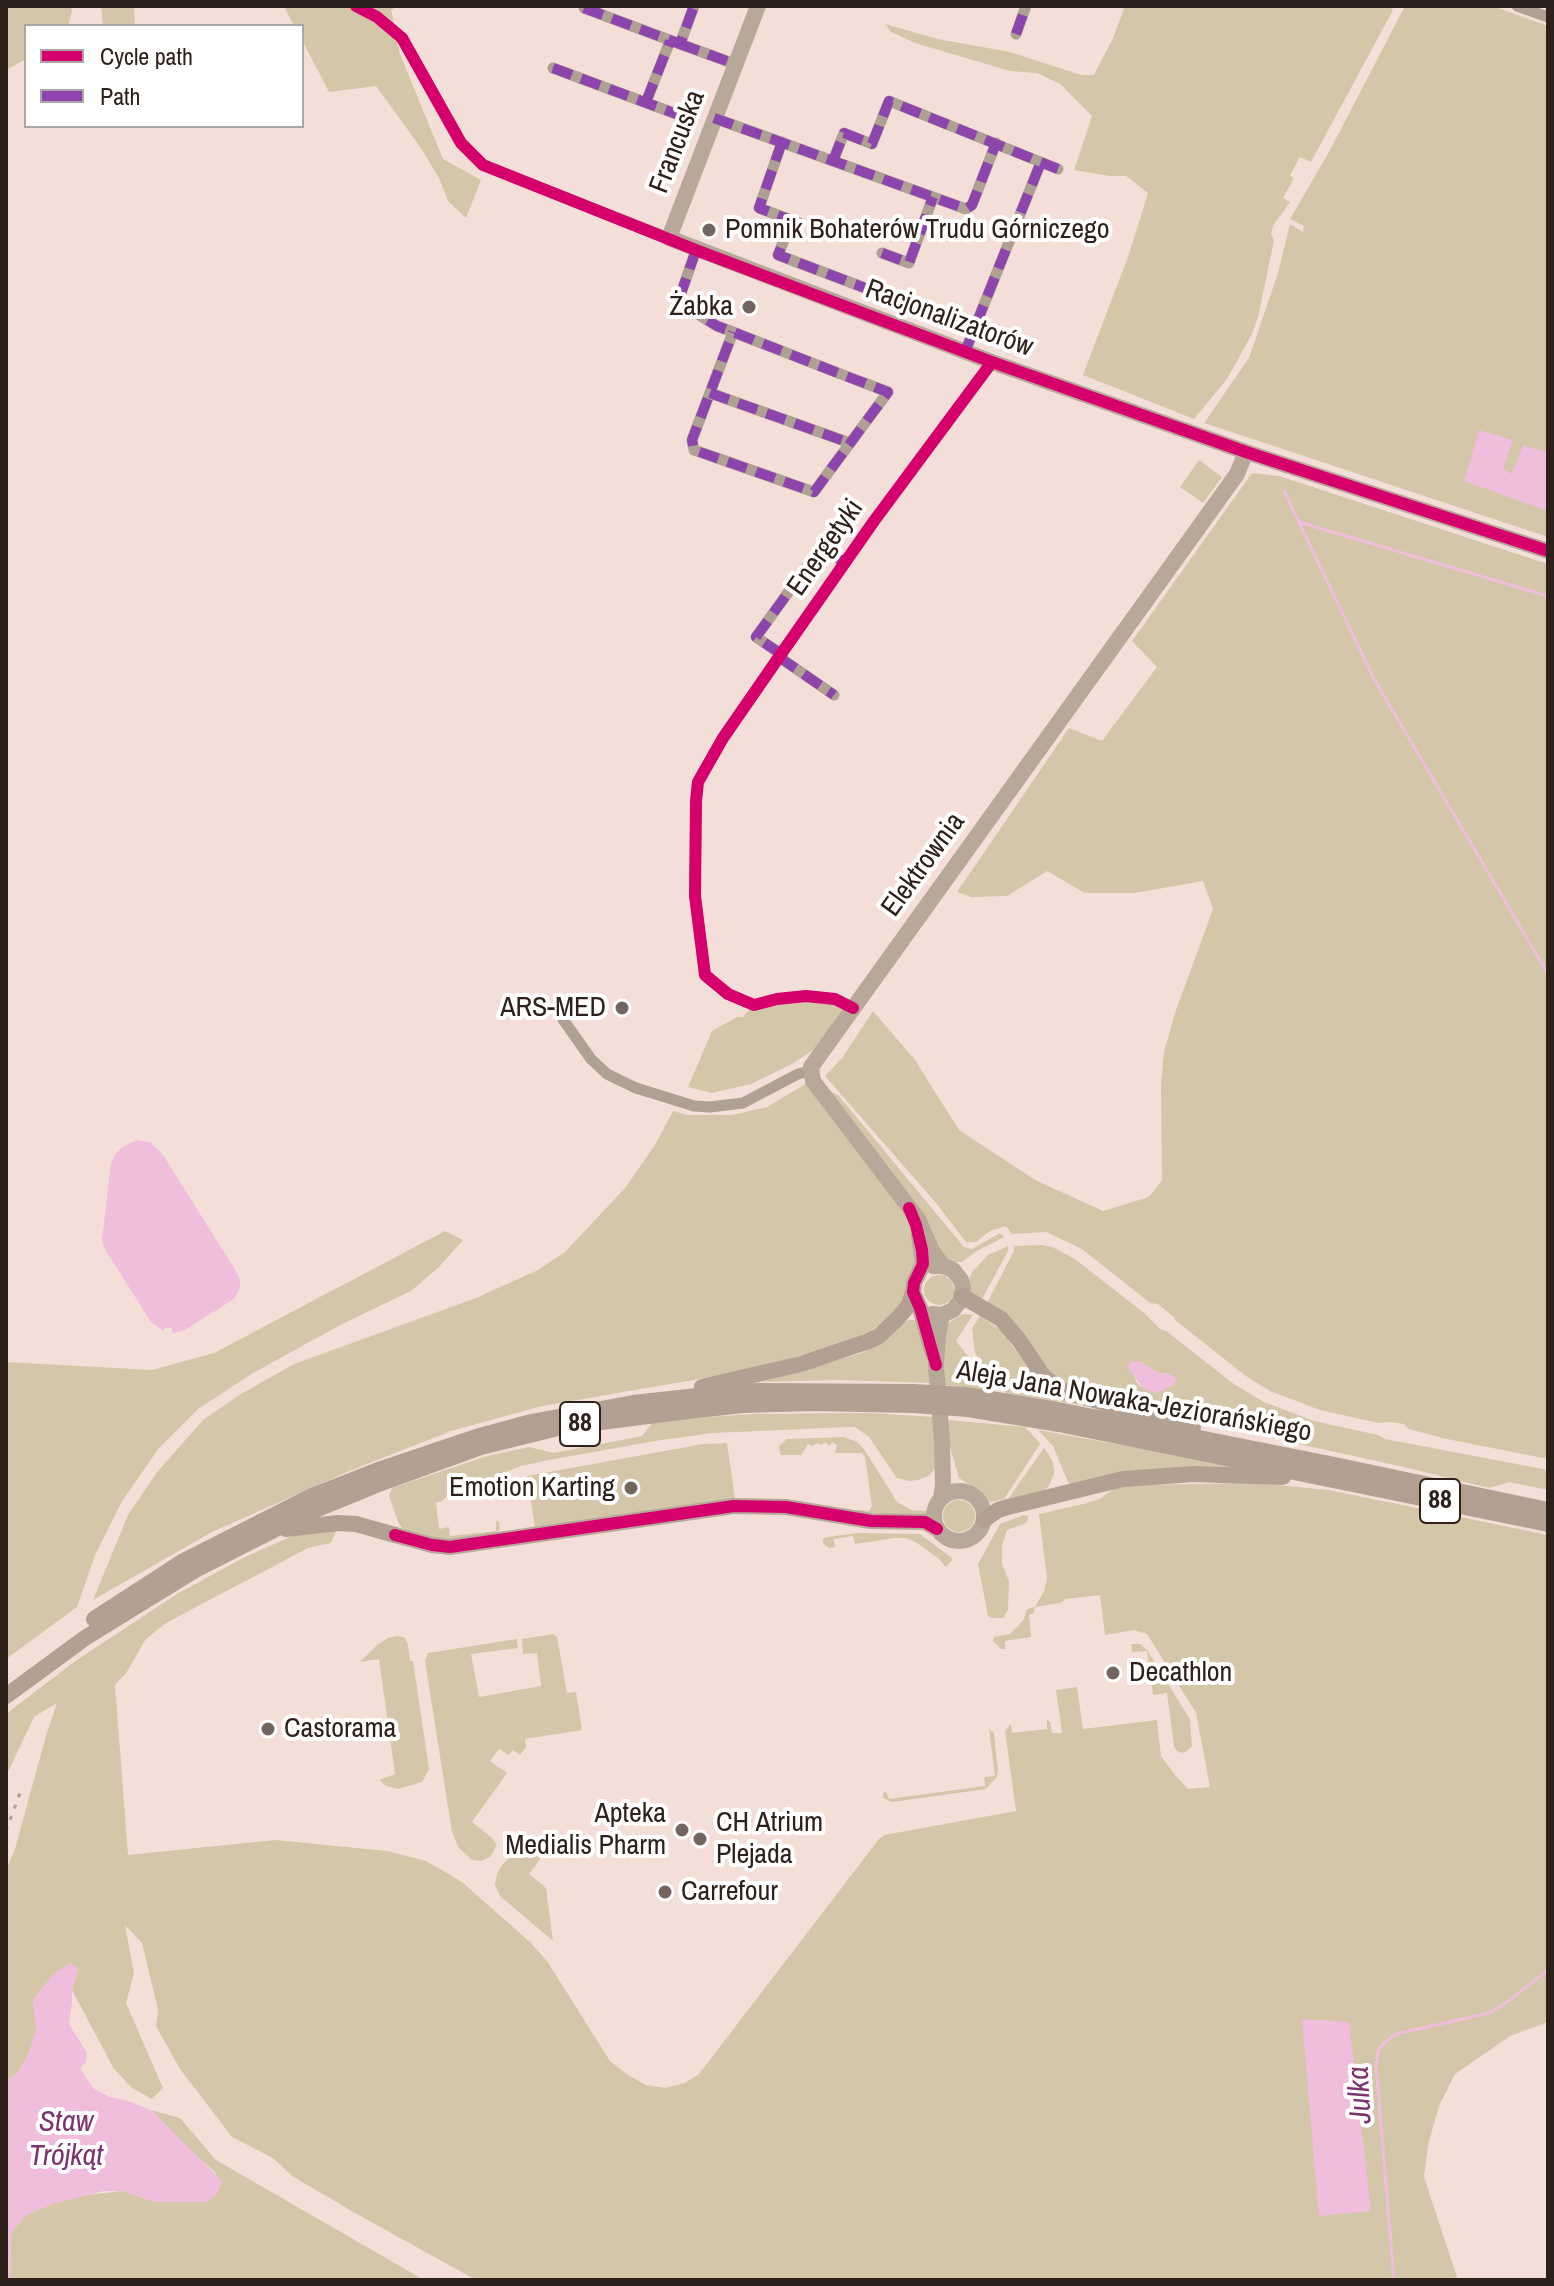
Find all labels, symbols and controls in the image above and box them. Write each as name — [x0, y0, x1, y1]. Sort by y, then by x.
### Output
legend — [24, 24, 304, 128]
text: Cycle path — [100, 40, 193, 72]
text: Path — [100, 80, 141, 112]
street label: Francuska — [643, 86, 713, 198]
place label: Pomnik Bohaterów Trudu Górniczego — [725, 213, 1110, 247]
marker: Pomnik Bohaterów Trudu Górniczego — [700, 221, 718, 239]
street label: Racjonalizatorów — [861, 273, 1037, 365]
place label: Żabka — [669, 290, 733, 324]
marker: Żabka — [740, 298, 758, 316]
street label: Energetyki — [781, 493, 871, 603]
street label: Elektrownia — [875, 807, 973, 923]
place label: ARS-MED — [500, 991, 606, 1025]
marker: ARS-MED — [613, 999, 631, 1017]
street label: Aleja Jana Nowaka-Jeziorańskiego — [954, 1354, 1314, 1450]
road number: 88 — [560, 1402, 600, 1446]
place label: Emotion Karting — [449, 1471, 615, 1505]
marker: Emotion Karting — [622, 1479, 640, 1497]
road number: 88 — [1420, 1479, 1460, 1523]
place label: Decathlon — [1129, 1656, 1232, 1690]
marker: Decathlon — [1104, 1664, 1122, 1682]
place label: Castorama — [284, 1712, 396, 1746]
marker: Castorama — [259, 1720, 277, 1738]
place label: Apteka Medialis Pharm — [505, 1797, 666, 1863]
place label: CH Atrium Plejada — [716, 1806, 823, 1872]
marker: Apteka Medialis Pharm — [673, 1821, 691, 1839]
marker: CH Atrium Plejada — [691, 1830, 709, 1848]
place label: Carrefour — [681, 1875, 778, 1909]
marker: Carrefour — [656, 1883, 674, 1901]
water label: Julka — [1342, 2065, 1380, 2125]
water label: Staw Trójkąt — [29, 2105, 103, 2176]

